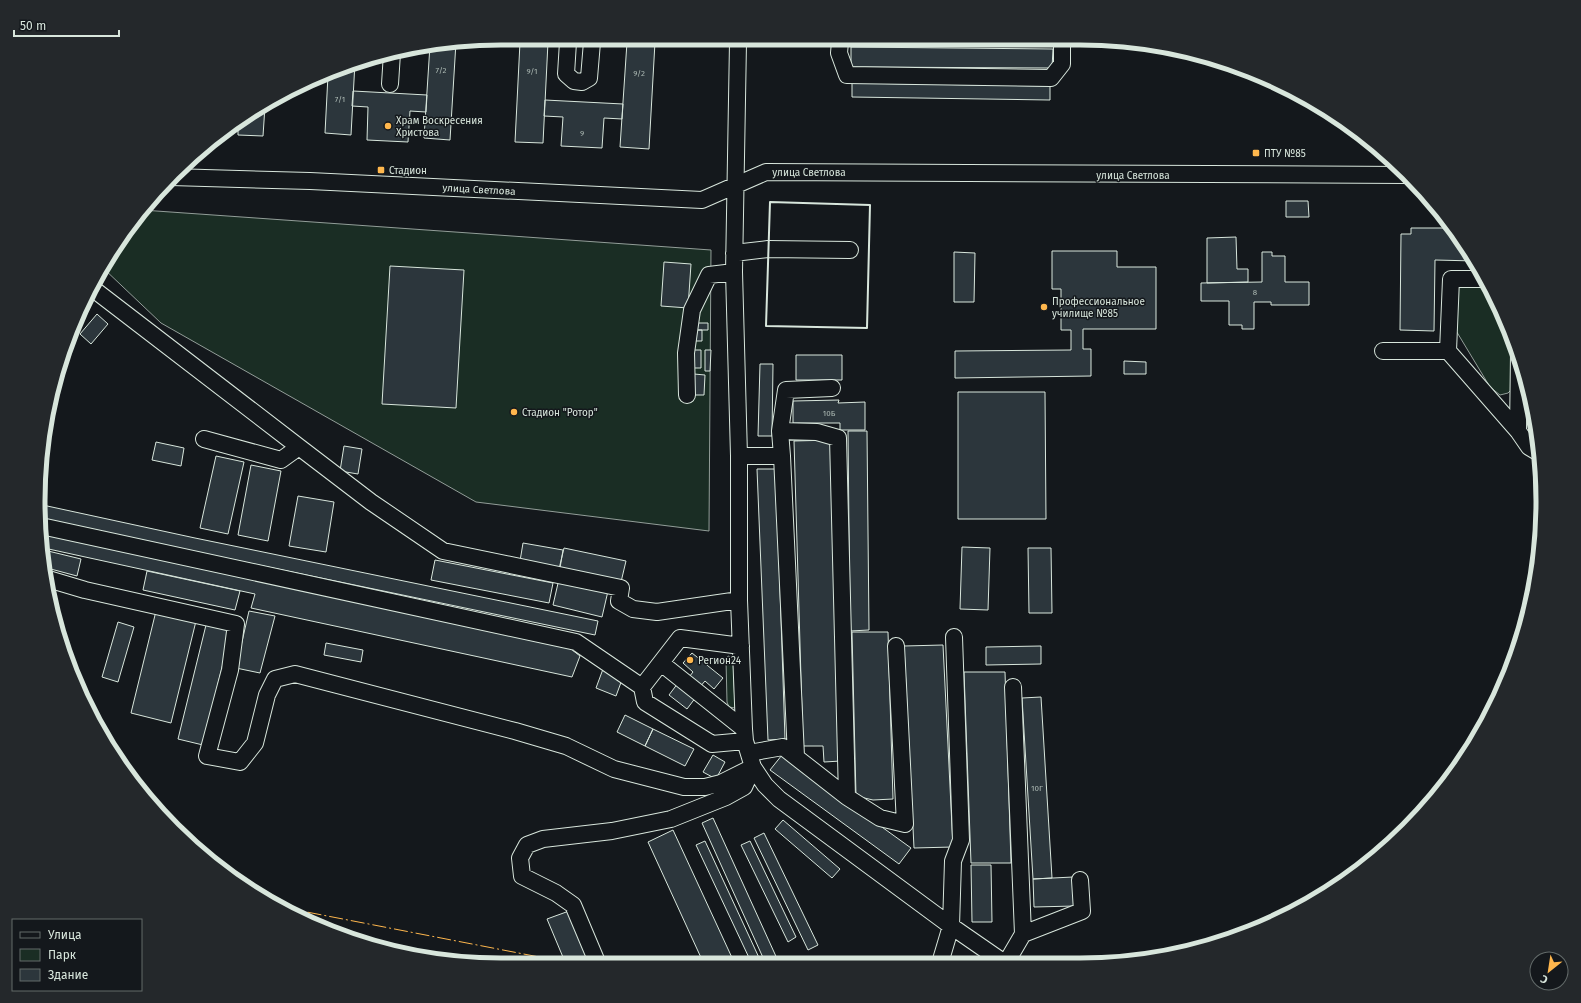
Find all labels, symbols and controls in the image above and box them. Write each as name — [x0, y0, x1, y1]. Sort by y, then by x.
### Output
scale bar — [14, 12, 119, 38]
text: 50 m — [20, 19, 46, 33]
house number: 7/2 — [435, 66, 447, 75]
house number: 9/1 — [526, 67, 538, 76]
house number: 9/2 — [633, 69, 645, 78]
house number: 7/1 — [335, 95, 345, 104]
place label: Храм Воскресения Христова — [396, 115, 483, 139]
marker: Храм Воскресения Христова — [383, 121, 393, 131]
house number: 9 — [580, 129, 584, 138]
marker: ПТУ №85 — [1251, 148, 1261, 158]
place label: ПТУ №85 — [1264, 148, 1306, 160]
marker: Стадион — [376, 165, 386, 175]
place label: Стадион — [389, 165, 427, 177]
street label: улица Светлова — [772, 167, 846, 179]
street label: улица Светлова — [1096, 170, 1170, 182]
street label: улица Светлова — [442, 182, 516, 198]
house number: 8 — [1253, 288, 1258, 297]
place label: Профессиональное училище №85 — [1052, 296, 1145, 320]
marker: Профессиональное училище №85 — [1039, 302, 1049, 312]
marker: Стадион "Ротор" — [509, 407, 519, 417]
place label: Стадион "Ротор" — [522, 407, 598, 419]
house number: 10Б — [823, 409, 836, 418]
marker: Регион24 — [685, 655, 695, 665]
place label: Регион24 — [698, 655, 742, 667]
house number: 10Г — [1031, 784, 1043, 793]
legend — [12, 919, 142, 991]
text: Улица — [48, 928, 82, 942]
text: Парк — [48, 948, 77, 962]
north arrow — [1529, 951, 1569, 991]
text: Здание — [48, 968, 88, 982]
text: С — [1538, 972, 1550, 986]

